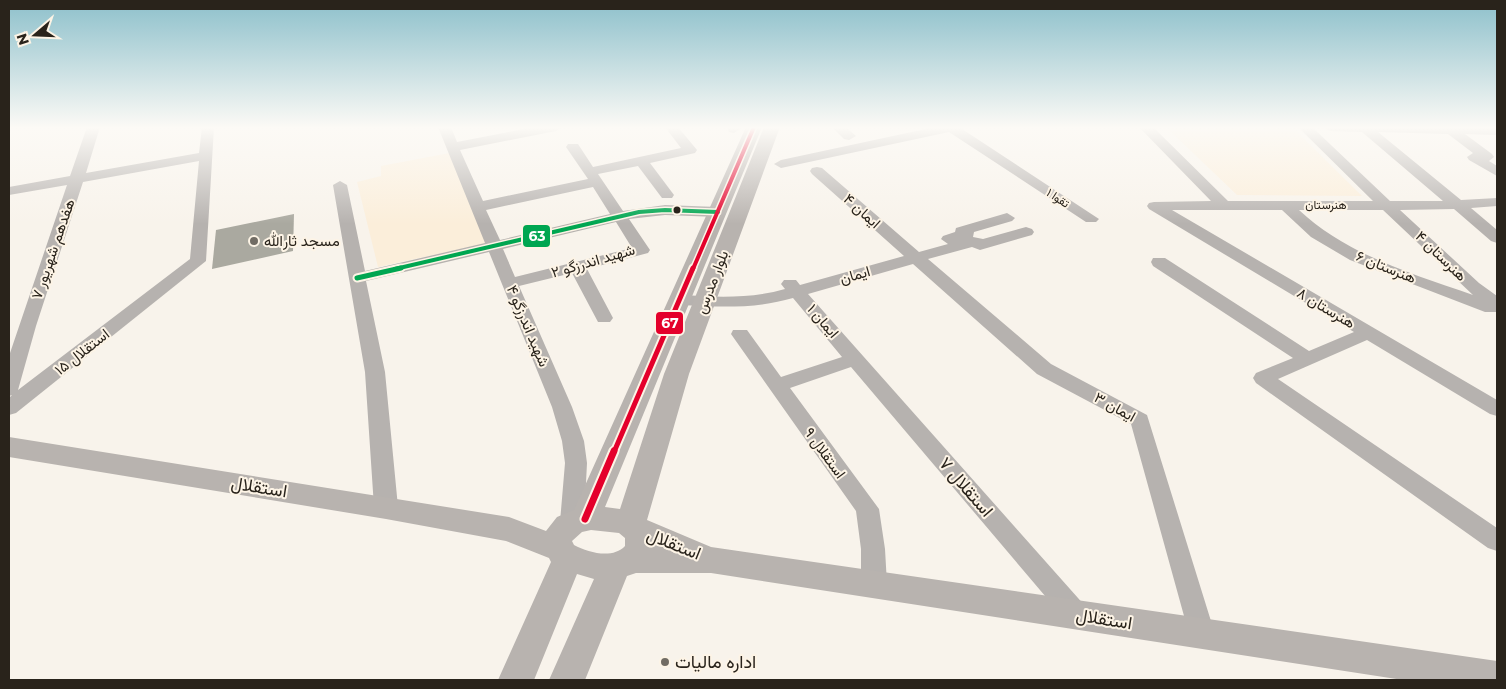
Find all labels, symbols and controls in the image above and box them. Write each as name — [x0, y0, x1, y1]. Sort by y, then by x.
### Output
north arrow — [10, 10, 60, 60]
text: N — [12, 31, 33, 48]
street label: تقوا ۱ — [1043, 185, 1073, 211]
street label: ایمان ۴ — [840, 189, 885, 232]
street label: هفدهم شهریور ۷ — [26, 196, 80, 302]
street label: هنرستان — [1305, 197, 1347, 213]
unlabelled marker — [672, 205, 682, 215]
line badge: 63 — [522, 224, 551, 248]
street label: هنرستان ۴ — [1412, 226, 1471, 285]
text: 63 — [528, 227, 546, 245]
place label: مسجد ثارالله — [264, 231, 340, 250]
marker: مسجد ثارالله — [248, 235, 260, 247]
street label: شهید اندرزگو ۲ — [549, 239, 637, 282]
street label: هنرستان ۶ — [1353, 246, 1419, 287]
street label: بلوار مدرس — [691, 248, 733, 316]
street label: ایمان — [837, 261, 872, 288]
street label: شهید اندرزگو ۴ — [503, 282, 554, 370]
street label: هنرستان ۸ — [1294, 283, 1359, 332]
street label: ایمان ۱ — [803, 300, 843, 342]
line badge: 67 — [655, 311, 684, 335]
text: 67 — [661, 314, 679, 332]
street label: استقلال ۱۵ — [51, 324, 113, 379]
street label: ایمان ۳ — [1091, 387, 1139, 426]
street label: استقلال ۹ — [801, 424, 850, 482]
street label: استقلال ۷ — [934, 453, 998, 521]
street label: استقلال — [229, 472, 289, 502]
street label: استقلال — [644, 523, 704, 565]
street label: استقلال — [1074, 604, 1134, 634]
place label: اداره مالیات — [675, 651, 756, 673]
marker: اداره مالیات — [659, 656, 671, 668]

